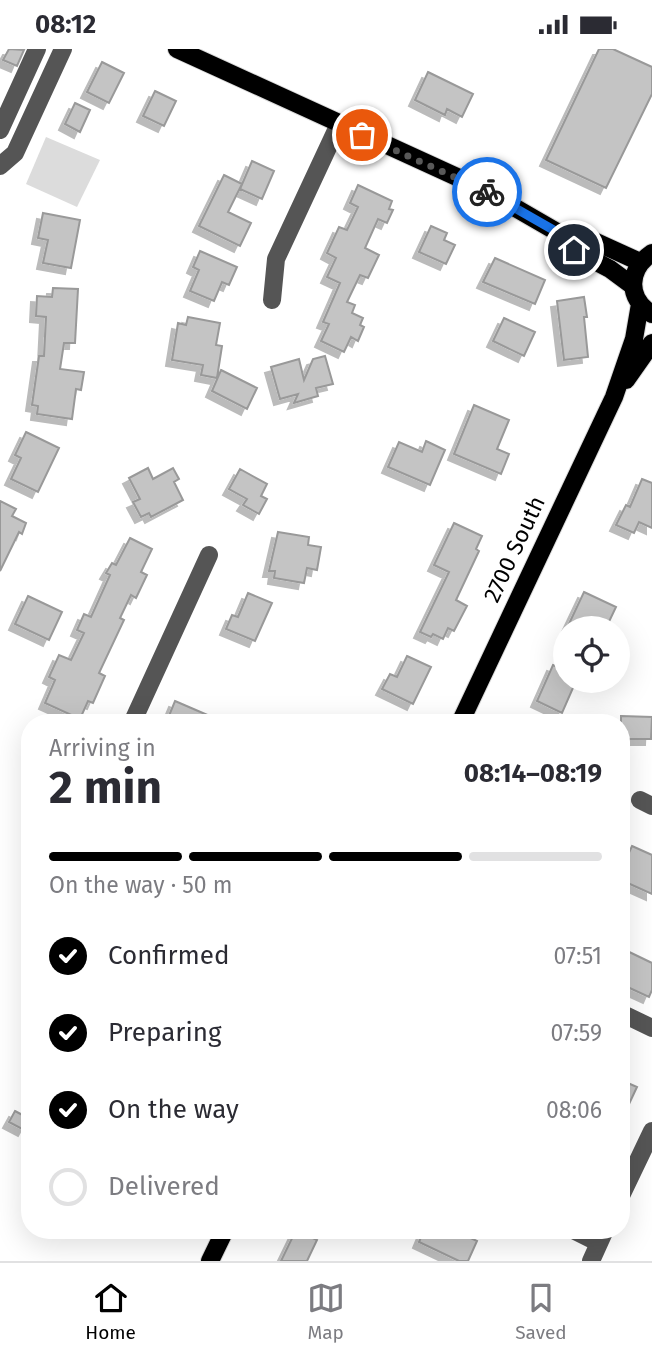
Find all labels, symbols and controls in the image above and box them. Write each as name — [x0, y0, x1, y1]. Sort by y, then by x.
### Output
text: 08:12 — [35, 9, 96, 40]
pin — [332, 105, 392, 165]
icon: bag — [343, 116, 381, 154]
courier — [452, 157, 522, 227]
icon: bike — [468, 173, 506, 211]
pin — [544, 220, 604, 280]
icon: home — [555, 231, 593, 269]
street label: 2700 South — [477, 491, 551, 607]
map controls — [553, 616, 630, 693]
button: locate — [553, 616, 630, 693]
text: Arriving in — [49, 734, 156, 762]
text: 08:14–08:19 — [464, 758, 602, 789]
text: 2 min — [49, 760, 162, 815]
text: On the way · 50 m — [49, 871, 232, 899]
icon: check — [49, 937, 87, 975]
text: Confirmed — [108, 940, 229, 971]
text: 07:51 — [553, 942, 602, 970]
icon: check — [49, 1014, 87, 1052]
text: Preparing — [108, 1017, 221, 1048]
text: 07:59 — [551, 1019, 602, 1047]
icon: check — [49, 1091, 87, 1129]
text: On the way — [108, 1094, 239, 1125]
text: 08:06 — [546, 1096, 602, 1124]
text: Delivered — [108, 1171, 220, 1202]
tab: Home — [85, 1279, 136, 1344]
tab: Map — [307, 1279, 345, 1344]
tab: Saved — [515, 1279, 567, 1344]

